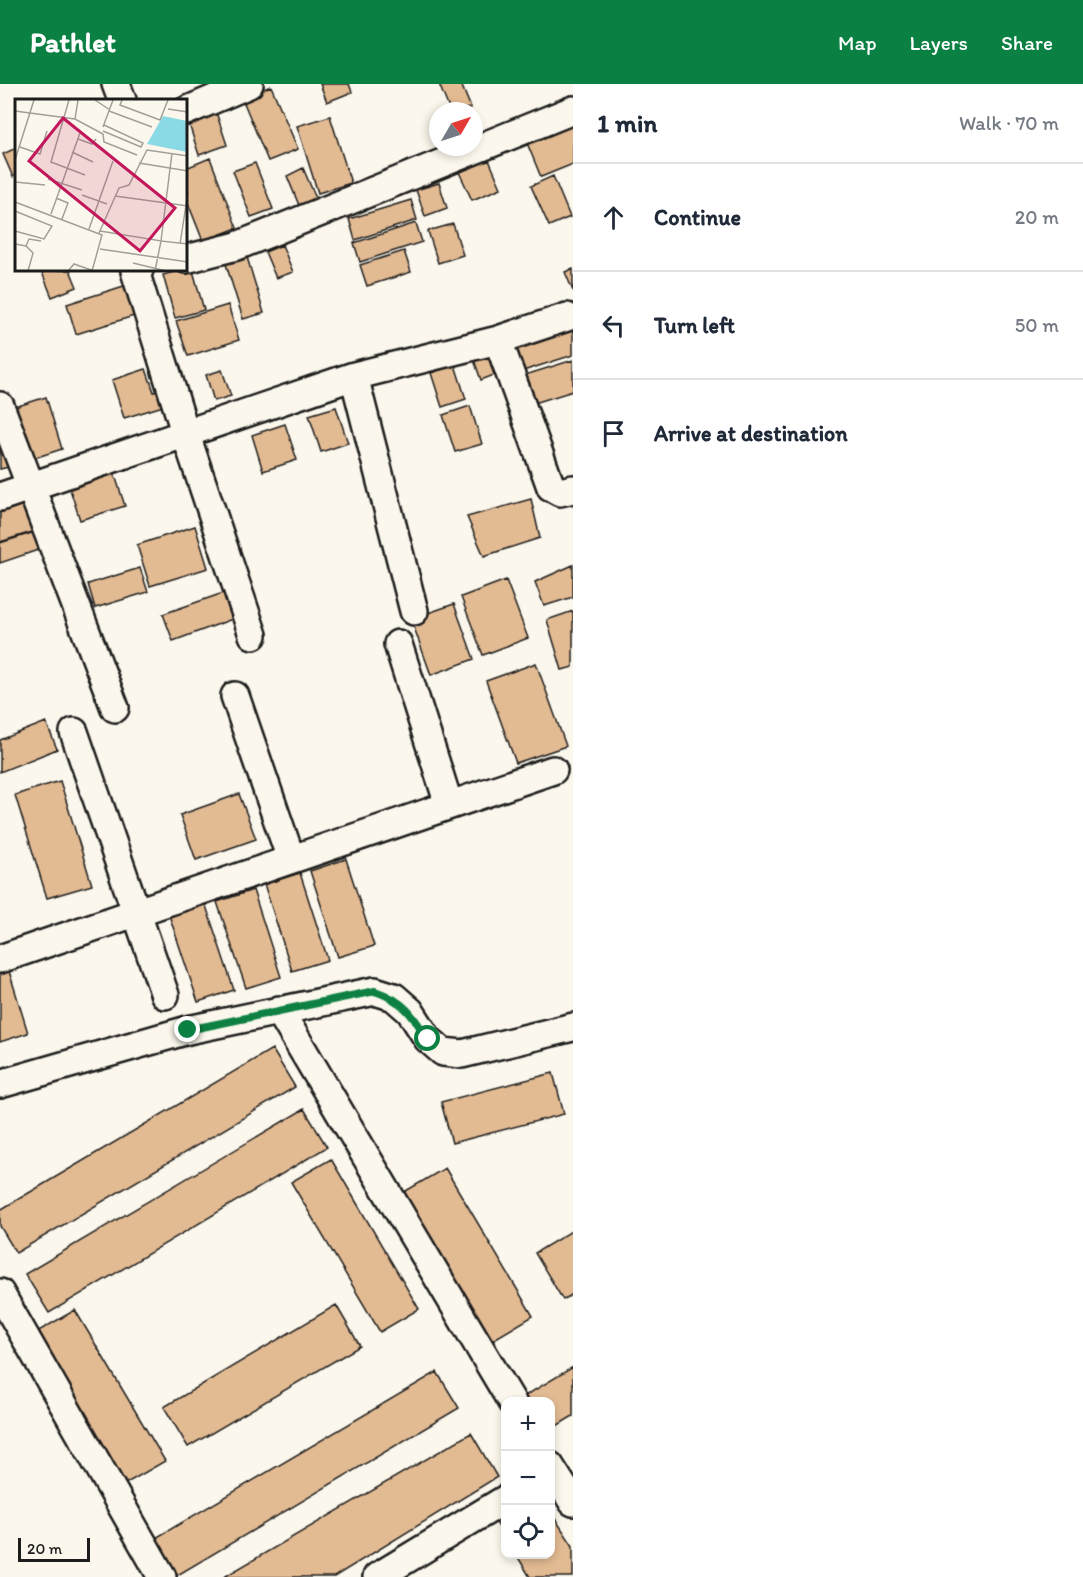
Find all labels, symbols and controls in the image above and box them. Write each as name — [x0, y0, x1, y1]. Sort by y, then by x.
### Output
text: Pathlet — [30, 25, 116, 59]
text: Map — [838, 30, 877, 55]
text: Layers — [910, 30, 968, 55]
text: Share — [1001, 30, 1053, 55]
inset map — [15, 99, 188, 272]
north arrow — [429, 102, 483, 156]
text: 1 min — [597, 107, 657, 139]
text: Walk · 70 m — [959, 111, 1059, 135]
icon: ahead — [597, 201, 630, 234]
text: Continue — [654, 204, 741, 231]
text: 20 m — [1015, 205, 1059, 229]
icon: left — [597, 309, 630, 342]
text: Turn left — [654, 312, 735, 339]
text: 50 m — [1015, 313, 1059, 337]
icon: arrive — [597, 417, 630, 450]
text: Arrive at destination — [654, 420, 848, 447]
route end — [174, 1016, 200, 1042]
route start — [414, 1025, 440, 1051]
map controls — [501, 1397, 555, 1559]
button: + — [501, 1397, 555, 1451]
button: − — [501, 1451, 555, 1505]
button: locate — [501, 1505, 555, 1559]
scale bar — [18, 1535, 90, 1562]
text: 20 m — [27, 1539, 62, 1558]

